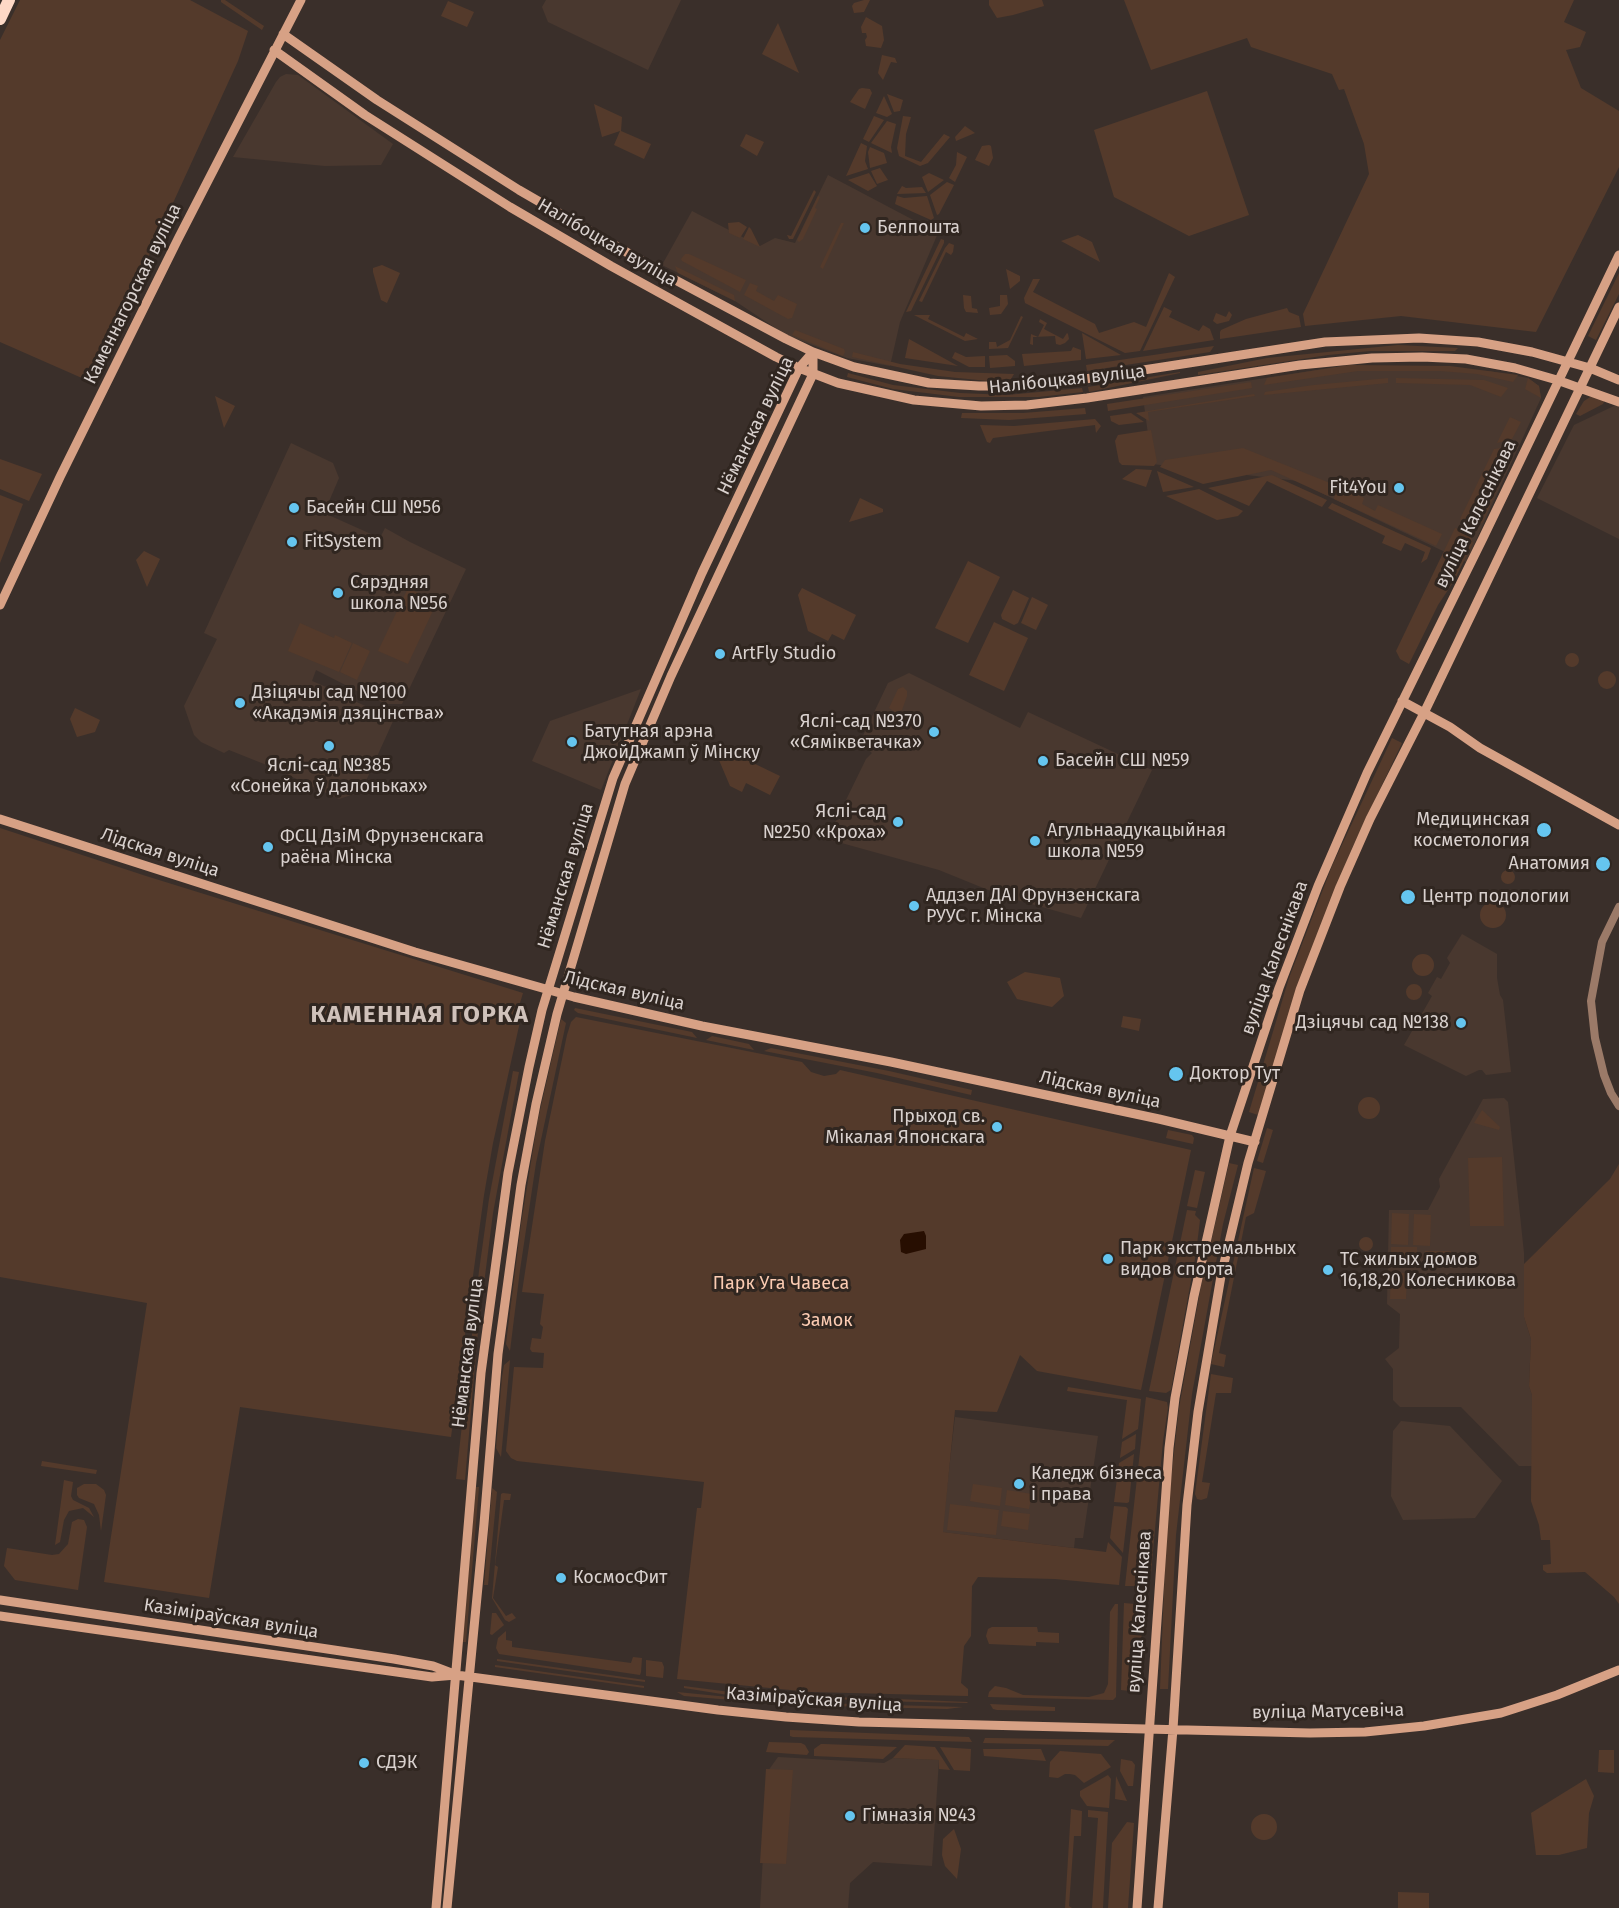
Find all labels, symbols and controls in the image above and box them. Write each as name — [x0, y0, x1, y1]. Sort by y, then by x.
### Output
street label: Налібоцкая вуліца — [534, 194, 680, 292]
street label: Каменнагорская вуліца — [80, 200, 186, 388]
place label: Белпошта — [877, 217, 960, 239]
marker: Белпошта — [858, 221, 872, 235]
street label: Нёманская вуліца — [713, 353, 799, 499]
street label: Налібоцкая вуліца — [988, 361, 1146, 399]
street label: вуліца Калеснікава — [1431, 436, 1521, 592]
place label: Fit4You — [1329, 477, 1387, 499]
marker: Fit4You — [1392, 481, 1406, 495]
place label: Басейн СШ №56 — [306, 497, 441, 519]
marker: Басейн СШ №56 — [287, 501, 301, 515]
place label: FitSystem — [304, 531, 382, 553]
marker: FitSystem — [285, 535, 299, 549]
place label: Сярэдняя школа №56 — [350, 572, 448, 614]
marker: Сярэдняя школа №56 — [331, 586, 345, 600]
place label: ArtFly Studio — [732, 643, 836, 665]
marker: ArtFly Studio — [713, 647, 727, 661]
place label: Дзіцячы сад №100 «Акадэмія дзяцінства» — [252, 682, 444, 724]
marker: Дзіцячы сад №100 «Акадэмія дзяцінства» — [233, 696, 247, 710]
place label: Яслі-сад №370 «Сямікветачка» — [790, 711, 922, 754]
place label: Батутная арэна ДжойДжамп ў Мінску — [584, 721, 760, 764]
marker: Яслі-сад №370 «Сямікветачка» — [927, 725, 941, 739]
marker: Батутная арэна ДжойДжамп ў Мінску — [565, 735, 579, 749]
marker: Яслі-сад №385 «Сонейка ў далоньках» — [322, 739, 336, 753]
place label: Басейн СШ №59 — [1055, 750, 1189, 772]
marker: Басейн СШ №59 — [1036, 754, 1050, 768]
place label: Яслі-сад №385 «Сонейка ў далоньках» — [230, 755, 428, 798]
street label: Нёманская вуліца — [534, 801, 598, 951]
place label: Яслі-сад №250 «Кроха» — [763, 801, 886, 844]
place label: Медицинская косметология — [1413, 809, 1530, 852]
marker: Яслі-сад №250 «Кроха» — [891, 815, 905, 829]
place label: Агульнаадукацыйная школа №59 — [1047, 820, 1226, 862]
marker: Медицинская косметология — [1535, 821, 1553, 839]
street label: Лідская вуліца — [98, 824, 222, 882]
place label: ФСЦ ДзіМ Фрунзенскага раёна Мінска — [280, 826, 484, 868]
marker: Агульнаадукацыйная школа №59 — [1028, 834, 1042, 848]
marker: ФСЦ ДзіМ Фрунзенскага раёна Мінска — [261, 840, 275, 854]
place label: Анатомия — [1509, 853, 1590, 875]
marker: Анатомия — [1594, 855, 1612, 873]
street label: вуліца Калеснікава — [1237, 878, 1313, 1038]
place label: Аддзел ДАІ Фрунзенскага РУУС г. Мінска — [926, 885, 1140, 928]
place label: Центр подологии — [1422, 886, 1570, 908]
marker: Центр подологии — [1399, 888, 1417, 906]
marker: Аддзел ДАІ Фрунзенскага РУУС г. Мінска — [907, 899, 921, 913]
street label: Лідская вуліца — [561, 967, 687, 1015]
district label: КАМЕННАЯ ГОРКА — [311, 1001, 529, 1029]
place label: Дзіцячы сад №138 — [1296, 1012, 1449, 1034]
marker: Дзіцячы сад №138 — [1454, 1016, 1468, 1030]
place label: Доктор Тут — [1190, 1063, 1280, 1085]
marker: Доктор Тут — [1167, 1065, 1185, 1083]
street label: Лідская вуліца — [1037, 1067, 1163, 1113]
place label: Прыход св. Мікалая Японскага — [825, 1106, 985, 1148]
marker: Прыход св. Мікалая Японскага — [990, 1120, 1004, 1134]
place label: Парк экстремальных видов спорта — [1120, 1238, 1296, 1280]
place label: ТС жилых домов 16,18,20 Колесникова — [1340, 1249, 1516, 1292]
marker: Парк экстремальных видов спорта — [1101, 1252, 1115, 1266]
marker: ТС жилых домов 16,18,20 Колесникова — [1321, 1263, 1335, 1277]
park label: Парк Уга Чавеса — [713, 1273, 849, 1295]
street label: Нёманская вуліца — [448, 1277, 488, 1429]
park label: Замок — [801, 1310, 853, 1332]
place label: Каледж бізнеса і права — [1031, 1463, 1162, 1506]
marker: Каледж бізнеса і права — [1012, 1477, 1026, 1491]
street label: вуліца Калеснікава — [1124, 1530, 1156, 1694]
place label: КосмосФит — [573, 1567, 667, 1589]
marker: КосмосФит — [554, 1571, 568, 1585]
street label: Казіміраўская вуліца — [142, 1595, 320, 1643]
street label: Казіміраўская вуліца — [725, 1683, 903, 1717]
street label: вуліца Матусевіча — [1252, 1700, 1404, 1724]
place label: СДЭК — [376, 1752, 417, 1774]
marker: СДЭК — [357, 1756, 371, 1770]
place label: Гімназія №43 — [862, 1805, 976, 1827]
marker: Гімназія №43 — [843, 1809, 857, 1823]

